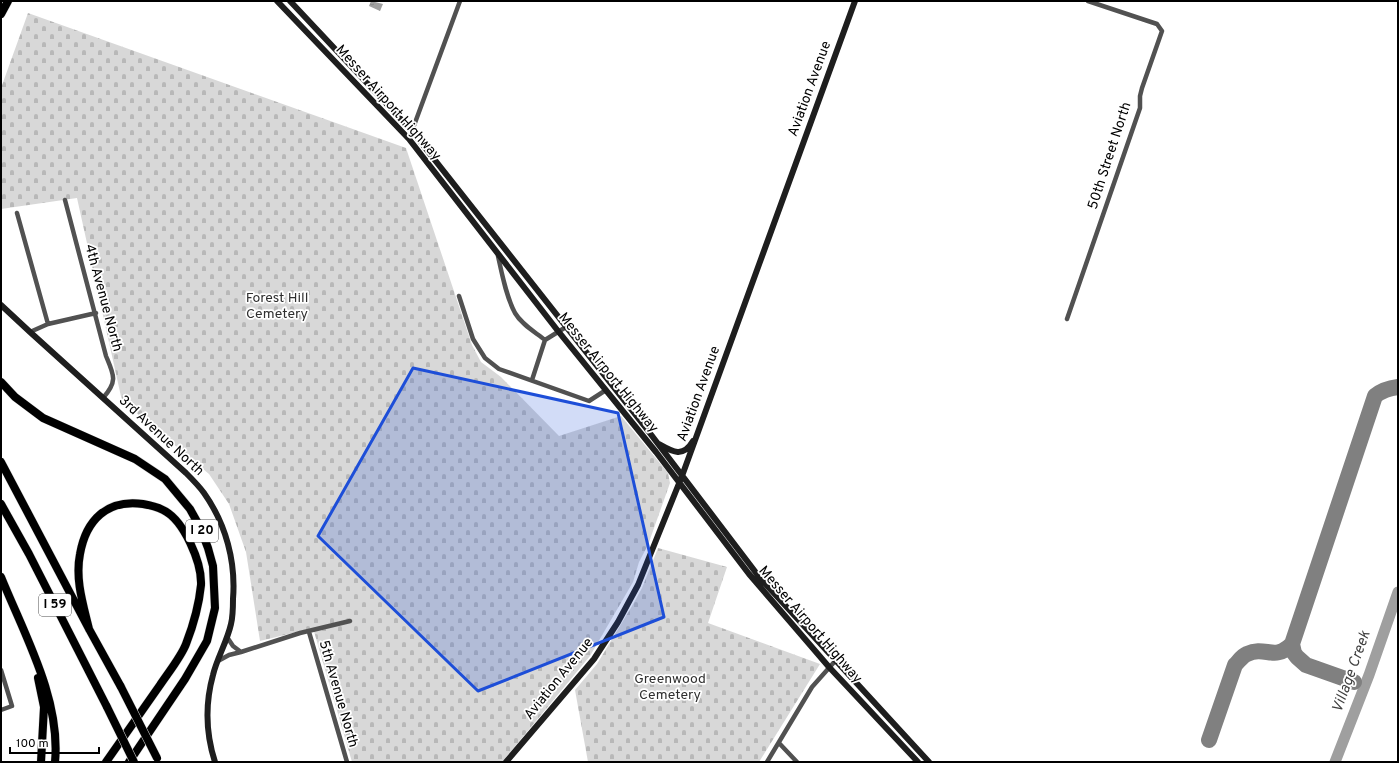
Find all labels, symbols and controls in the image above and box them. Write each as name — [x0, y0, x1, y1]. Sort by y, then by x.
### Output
street label: Aviation Avenue — [785, 39, 835, 139]
street label: Messer Airport Highway — [332, 42, 444, 164]
street label: 50th Street North — [1085, 100, 1135, 212]
street label: 4th Avenue North — [80, 242, 126, 354]
park label: Forest Hill Cemetery — [246, 290, 308, 323]
street label: Messer Airport Highway — [554, 309, 662, 437]
street label: Aviation Avenue — [674, 344, 724, 444]
street label: 3rd Avenue North — [115, 392, 207, 480]
road number: I 20 — [186, 520, 218, 542]
street label: Messer Airport Highway — [754, 563, 866, 687]
road number: I 59 — [39, 594, 71, 616]
water label: Village Creek — [1328, 628, 1376, 715]
street label: Aviation Avenue — [521, 635, 597, 723]
street label: 5th Avenue North — [315, 638, 361, 750]
park label: Greenwood Cemetery — [634, 671, 706, 704]
scale bar — [10, 729, 99, 755]
text: 100 m — [16, 736, 49, 752]

